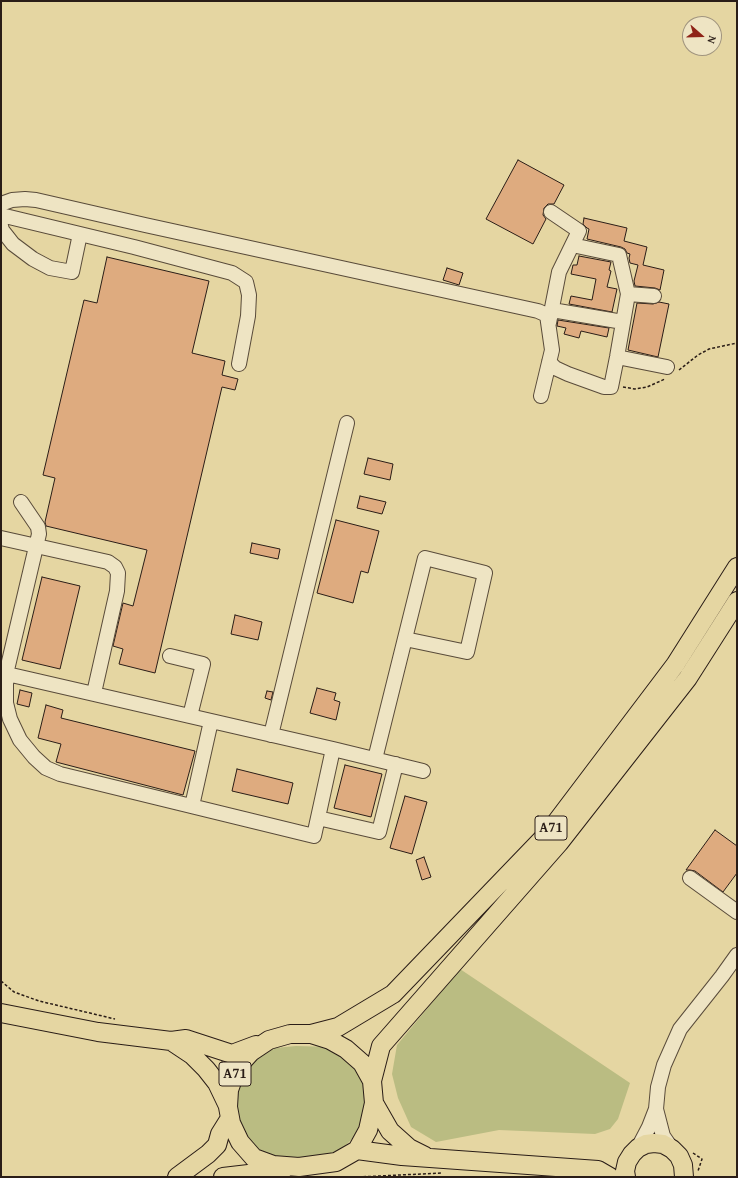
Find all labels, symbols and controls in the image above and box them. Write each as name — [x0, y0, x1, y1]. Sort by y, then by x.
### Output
north arrow — [682, 16, 722, 56]
text: N — [704, 34, 721, 46]
road number: A71 — [535, 816, 567, 840]
road number: A71 — [219, 1062, 251, 1086]

